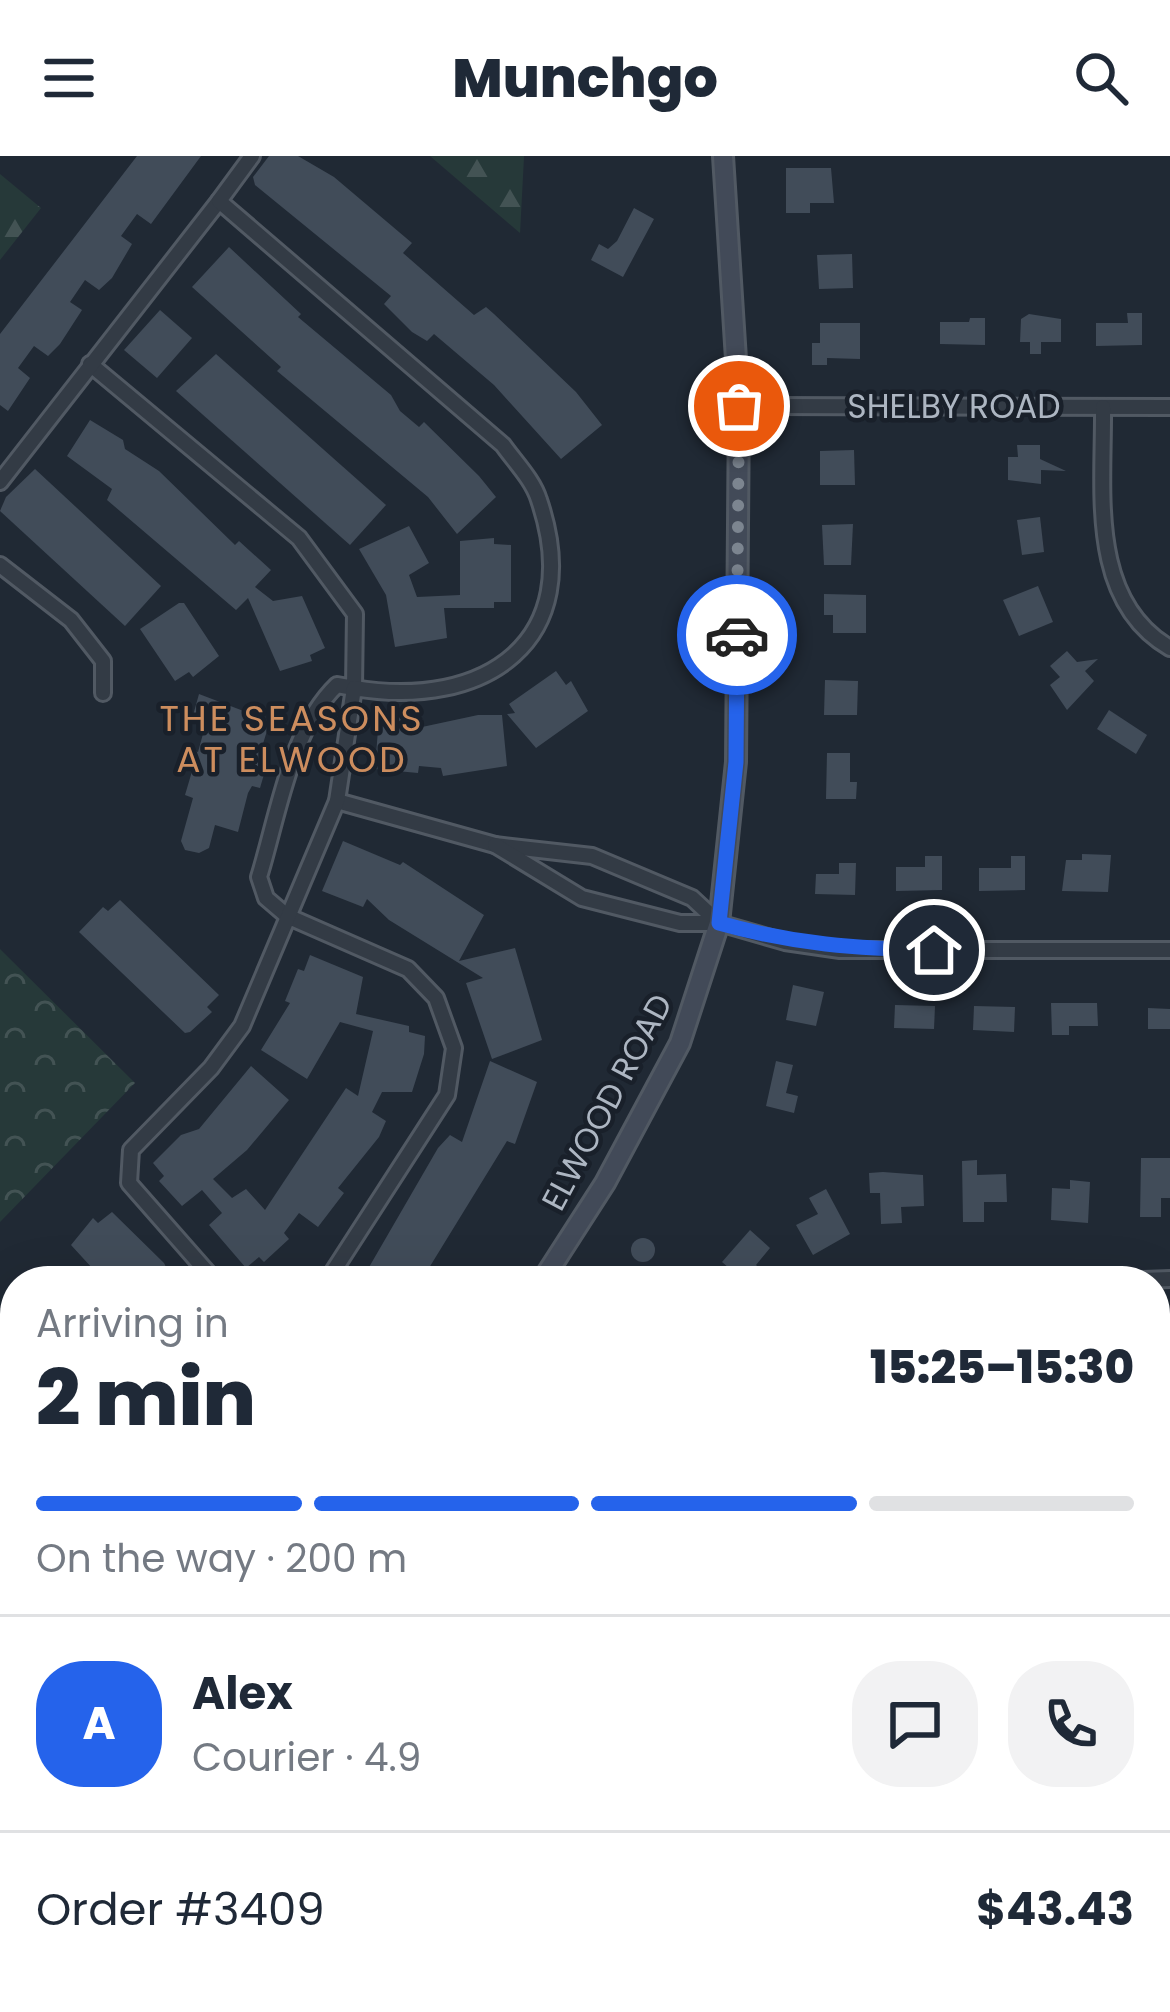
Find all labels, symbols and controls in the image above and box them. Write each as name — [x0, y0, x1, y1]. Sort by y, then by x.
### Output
text: Munchgo — [452, 40, 718, 116]
icon: menu — [36, 45, 102, 111]
icon: search — [1068, 45, 1134, 111]
pin — [688, 355, 790, 457]
icon: bag — [706, 373, 772, 439]
street label: SHELBY ROAD — [847, 383, 1061, 430]
courier — [677, 575, 797, 695]
icon: car — [704, 602, 770, 668]
district label: THE SEASONS AT ELWOOD — [159, 693, 425, 785]
pin — [883, 899, 985, 1001]
icon: home — [901, 917, 967, 983]
street label: ELWOOD ROAD — [530, 985, 684, 1219]
text: Arriving in — [36, 1296, 229, 1351]
text: 15:25–15:30 — [870, 1336, 1134, 1399]
text: 2 min — [36, 1343, 256, 1452]
text: On the way · 200 m — [36, 1531, 407, 1586]
button: chat — [852, 1661, 978, 1787]
button: phone — [1008, 1661, 1134, 1787]
text: Alex — [192, 1662, 293, 1725]
text: A — [82, 1692, 116, 1755]
text: Courier · 4.9 — [192, 1730, 421, 1785]
text: Order #3409 — [36, 1878, 325, 1941]
text: $43.43 — [976, 1878, 1134, 1941]

